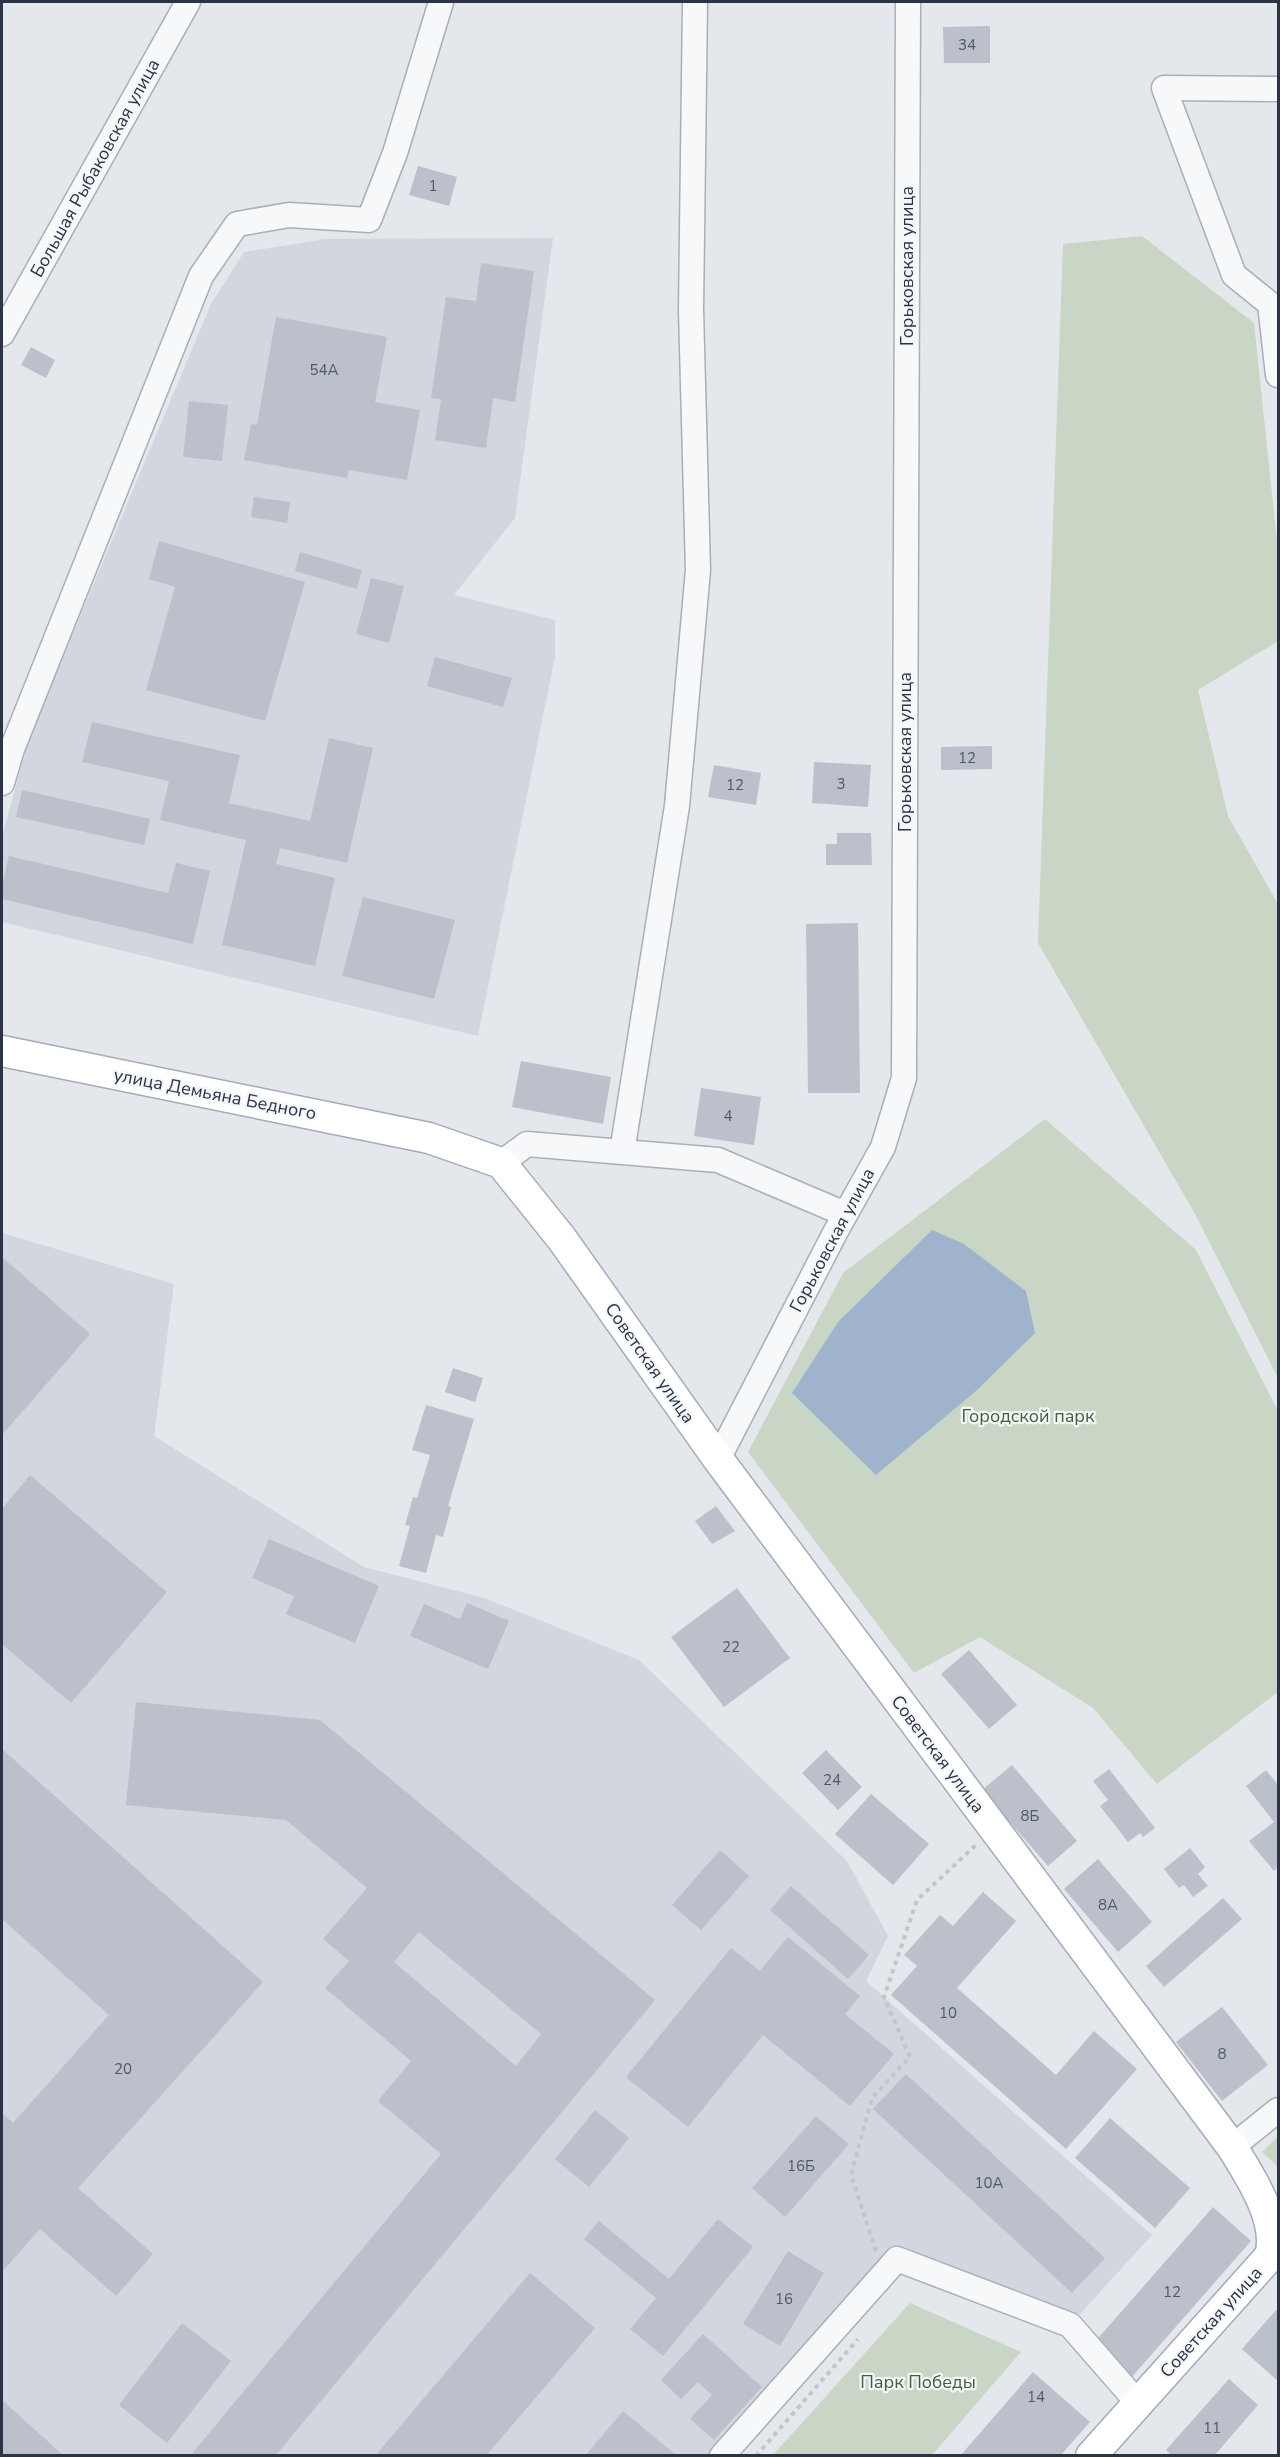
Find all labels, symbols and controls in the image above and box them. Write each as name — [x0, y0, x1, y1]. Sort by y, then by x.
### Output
house number: 34 — [958, 35, 976, 55]
street label: Большая Рыбаковская улица — [25, 54, 165, 282]
house number: 1 — [428, 176, 438, 196]
street label: Горьковская улица — [895, 186, 919, 346]
house number: 54А — [310, 360, 339, 380]
street label: Горьковская улица — [893, 672, 917, 832]
house number: 12 — [958, 748, 976, 768]
house number: 3 — [836, 774, 846, 794]
house number: 12 — [726, 775, 744, 795]
street label: улица Демьяна Бедного — [112, 1063, 318, 1125]
house number: 4 — [723, 1106, 733, 1126]
street label: Горьковская улица — [784, 1164, 880, 1316]
street label: Советская улица — [599, 1298, 701, 1428]
park label: Городской парк — [962, 1404, 1095, 1428]
house number: 22 — [722, 1637, 740, 1657]
street label: Советская улица — [886, 1690, 990, 1818]
house number: 24 — [823, 1770, 841, 1790]
house number: 8Б — [1021, 1806, 1040, 1826]
house number: 8А — [1098, 1895, 1118, 1915]
house number: 10 — [939, 2003, 957, 2023]
house number: 8 — [1217, 2044, 1227, 2064]
house number: 20 — [114, 2059, 132, 2079]
house number: 16Б — [787, 2156, 815, 2176]
house number: 10А — [975, 2173, 1004, 2193]
street label: Советская улица — [1155, 2261, 1267, 2383]
house number: 12 — [1163, 2282, 1181, 2302]
house number: 16 — [775, 2289, 793, 2309]
park label: Парк Победы — [860, 2370, 976, 2394]
house number: 14 — [1027, 2387, 1045, 2407]
house number: 11 — [1203, 2418, 1221, 2438]

